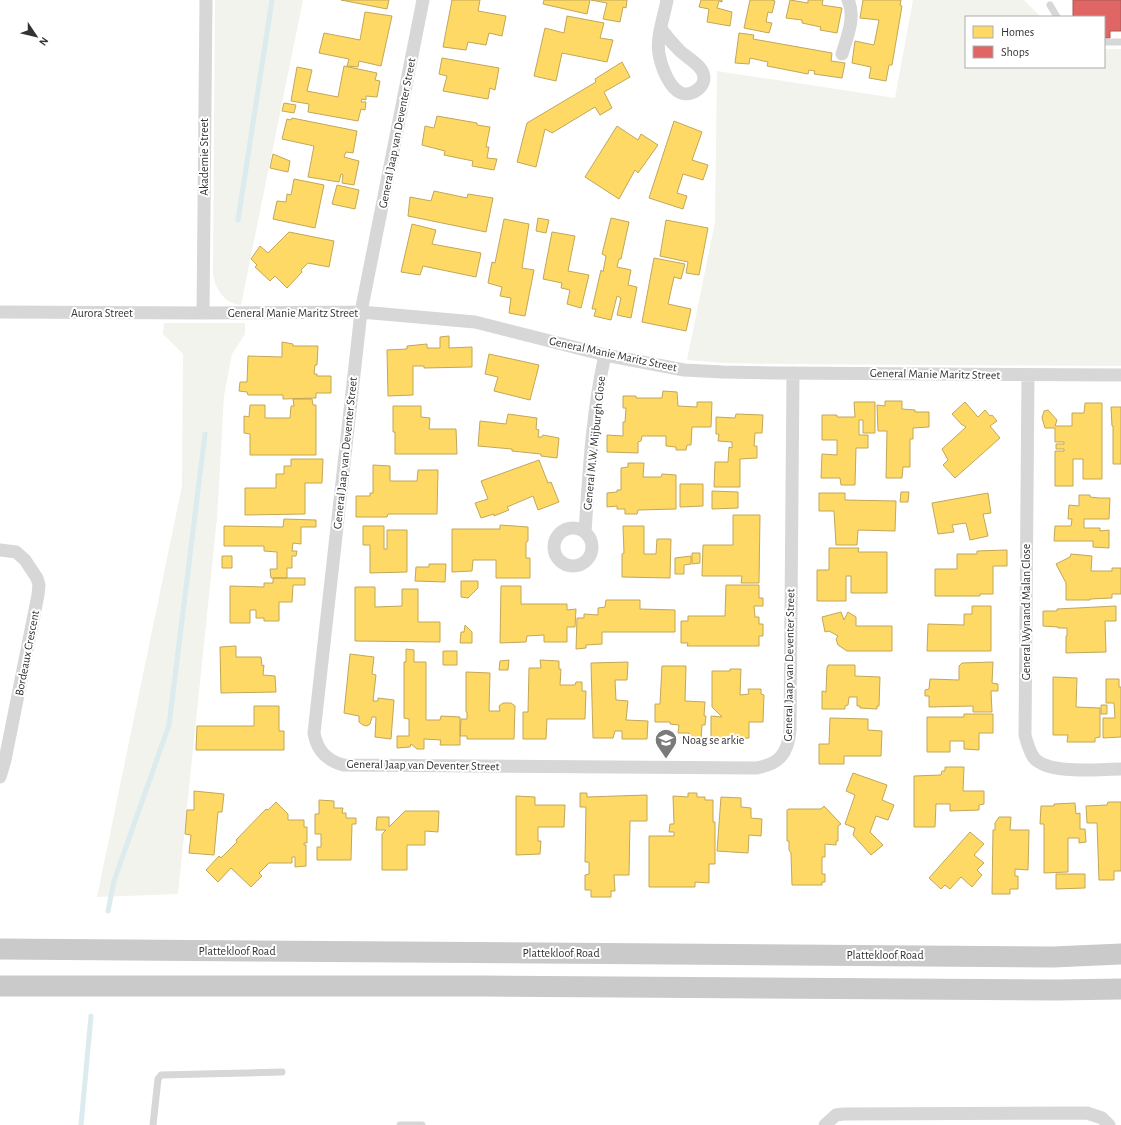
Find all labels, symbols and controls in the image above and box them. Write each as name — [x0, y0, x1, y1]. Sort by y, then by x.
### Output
north arrow — [16, 16, 56, 56]
legend — [965, 16, 1105, 68]
text: Homes — [1001, 26, 1034, 38]
text: N — [37, 35, 50, 48]
text: Shops — [1001, 46, 1029, 58]
street label: General Jaap van Deventer Street — [377, 57, 418, 209]
street label: Akademie Street — [198, 118, 210, 196]
street label: Aurora Street — [71, 307, 133, 319]
street label: General Manie Maritz Street — [228, 307, 358, 319]
street label: General Manie Maritz Street — [548, 335, 678, 373]
street label: General Manie Maritz Street — [870, 367, 1000, 381]
street label: General M.W. Mijburgh Close — [581, 375, 608, 511]
street label: General Jaap van Deventer Street — [331, 376, 359, 530]
street label: General Wynand Malan Close — [1020, 544, 1033, 680]
street label: General Jaap van Deventer Street — [782, 588, 796, 741]
street label: Bordeaux Crescent — [13, 609, 41, 697]
school or university icon: Noag se arkie — [653, 727, 679, 760]
place label: Noag se arkie — [682, 734, 744, 746]
street label: General Jaap van Deventer Street — [347, 758, 500, 772]
street label: Plattekloof Road — [198, 945, 276, 957]
street label: Plattekloof Road — [522, 947, 600, 959]
street label: Plattekloof Road — [846, 949, 924, 961]

